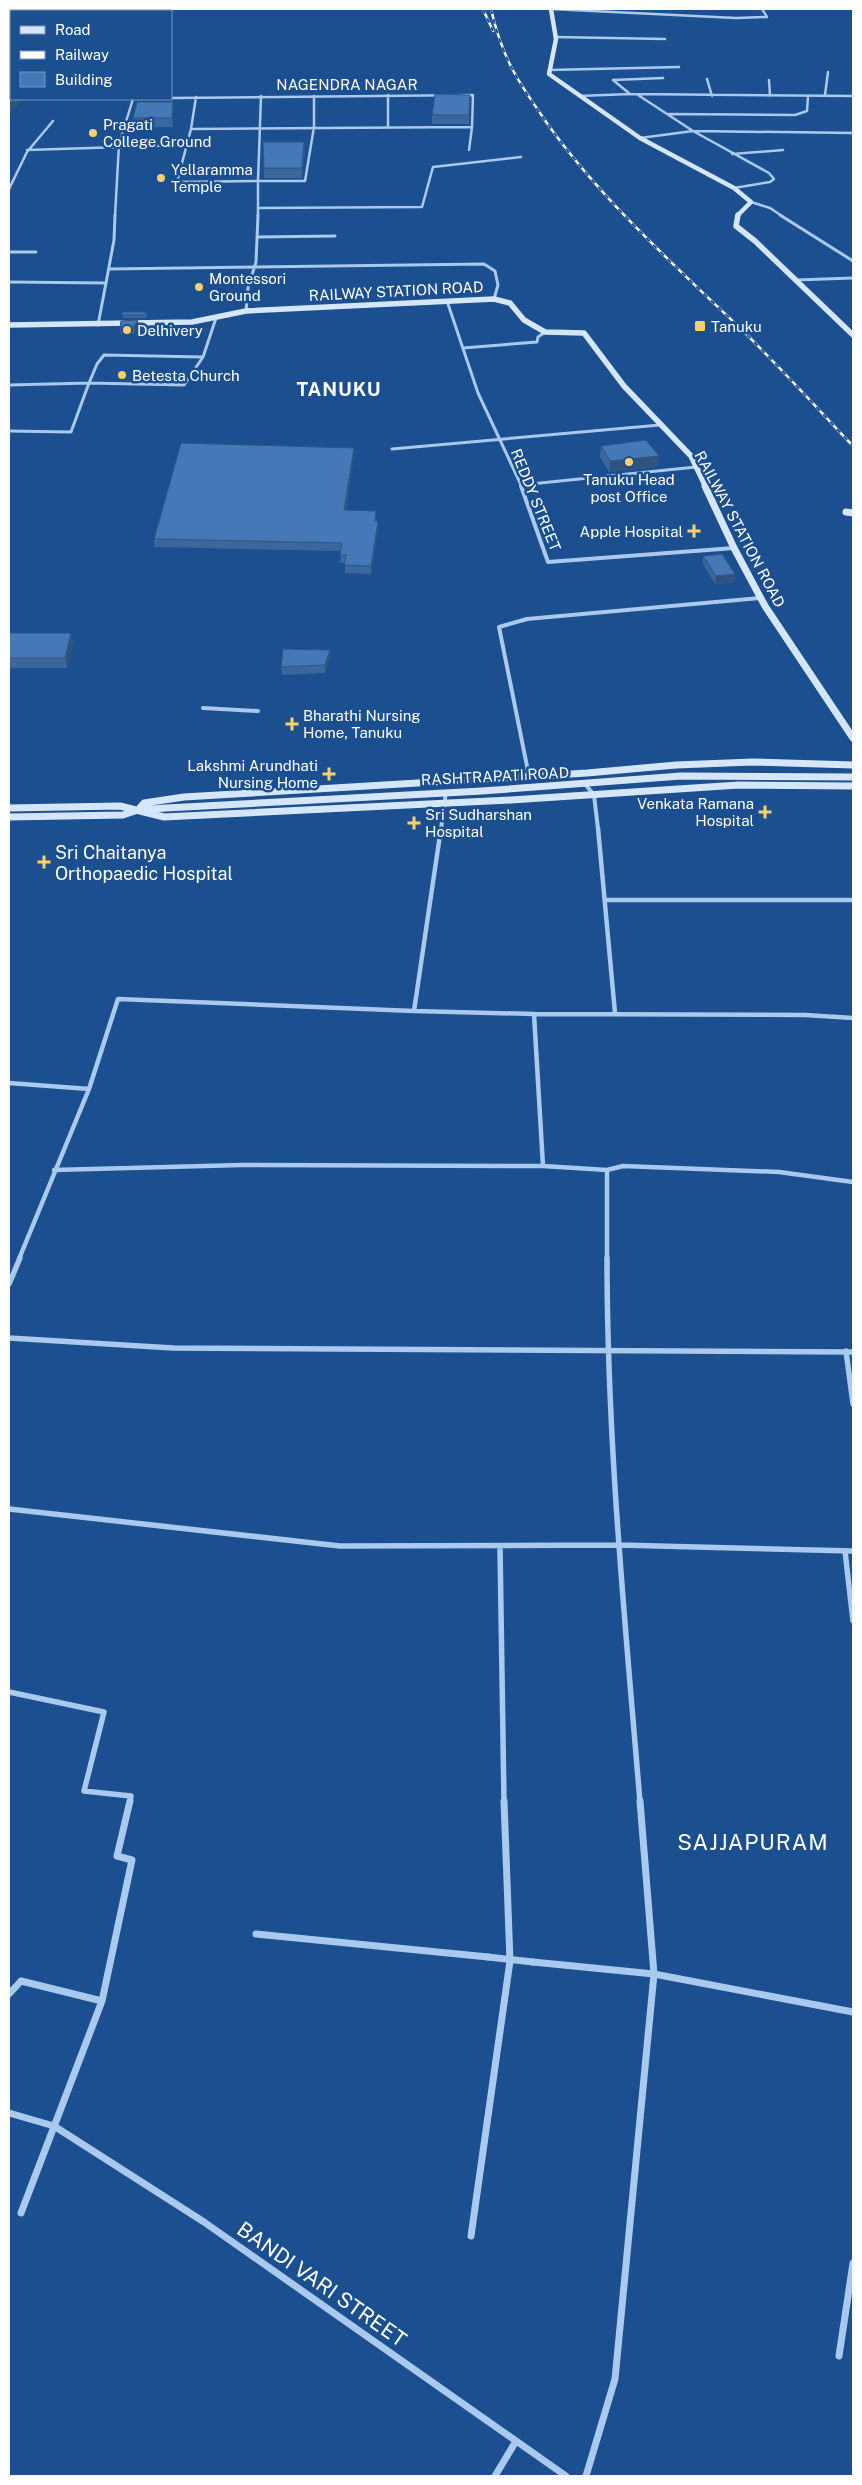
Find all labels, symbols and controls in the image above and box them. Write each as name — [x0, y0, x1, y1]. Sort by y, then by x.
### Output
legend — [10, 10, 172, 100]
text: Road — [55, 21, 91, 38]
text: Railway — [55, 46, 109, 63]
text: Building — [55, 71, 113, 88]
street label: NAGENDRA NAGAR — [276, 76, 418, 93]
place label: Pragati College Ground — [103, 116, 211, 150]
marker: Pragati College Ground — [87, 127, 99, 139]
place label: Yellaramma Temple — [171, 161, 253, 195]
marker: Yellaramma Temple — [155, 172, 167, 184]
place label: Montessori Ground — [209, 270, 286, 304]
street label: RAILWAY STATION ROAD — [308, 278, 484, 304]
marker: Montessori Ground — [193, 281, 205, 293]
place label: Tanuku — [711, 318, 762, 335]
marker: Tanuku — [693, 319, 707, 333]
place label: Delhivery — [137, 322, 203, 339]
marker: Delhivery — [121, 324, 133, 336]
place label: Betesta Church — [132, 367, 240, 384]
marker: Betesta Church — [116, 369, 128, 381]
district label: TANUKU — [296, 378, 382, 400]
street label: REDDY STREET — [508, 446, 564, 554]
street label: RAILWAY STATION ROAD — [691, 448, 789, 610]
marker: Tanuku Head post Office — [623, 456, 635, 468]
place label: Tanuku Head post Office — [583, 471, 675, 505]
place label: Apple Hospital — [580, 523, 683, 540]
marker: Apple Hospital — [687, 524, 701, 538]
place label: Bharathi Nursing Home, Tanuku — [303, 707, 421, 741]
marker: Bharathi Nursing Home, Tanuku — [285, 717, 299, 731]
place label: Lakshmi Arundhati Nursing Home — [187, 757, 318, 791]
street label: RASHTRAPATI ROAD — [421, 764, 569, 788]
marker: Lakshmi Arundhati Nursing Home — [322, 767, 336, 781]
place label: Venkata Ramana Hospital — [637, 795, 754, 829]
marker: Venkata Ramana Hospital — [758, 805, 772, 819]
place label: Sri Sudharshan Hospital — [425, 806, 532, 840]
marker: Sri Sudharshan Hospital — [407, 816, 421, 830]
place label: Sri Chaitanya Orthopaedic Hospital — [55, 842, 233, 884]
marker: Sri Chaitanya Orthopaedic Hospital — [37, 855, 51, 869]
district label: SAJJAPURAM — [677, 1829, 829, 1855]
street label: BANDI VARI STREET — [232, 2216, 412, 2352]

